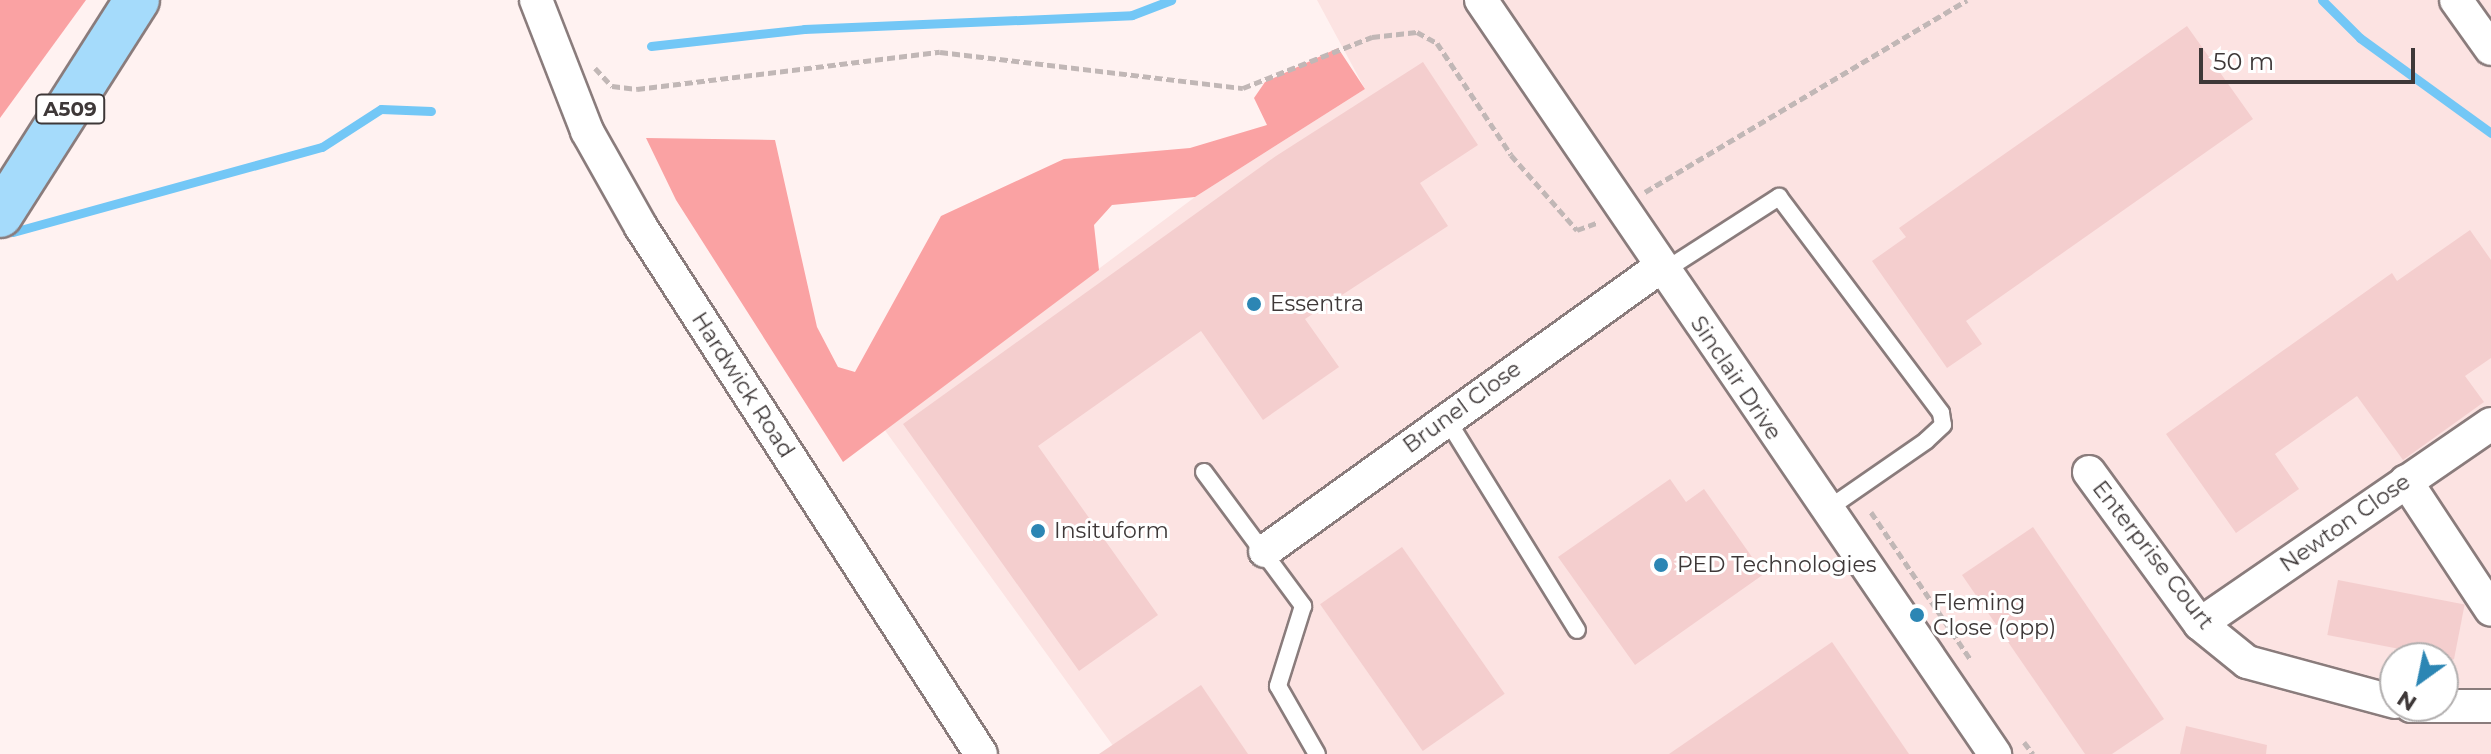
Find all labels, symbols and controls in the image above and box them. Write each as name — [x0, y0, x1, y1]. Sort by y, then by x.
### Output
scale bar — [2203, 32, 2419, 82]
text: 50 m — [2213, 47, 2274, 76]
road number: A509 — [34, 93, 106, 125]
place label: Essentra — [1270, 291, 1364, 317]
marker: Essentra — [1245, 295, 1263, 313]
street label: Hardwick Road — [686, 307, 800, 463]
street label: Sinclair Drive — [1685, 311, 1787, 445]
street label: Brunel Close — [1398, 355, 1526, 459]
street label: Newton Close — [2275, 468, 2415, 578]
street label: Enterprise Court — [2087, 476, 2219, 634]
place label: Insituform — [1054, 518, 1169, 544]
marker: Insituform — [1029, 522, 1047, 540]
place label: PED Technologies — [1677, 552, 1876, 578]
marker: PED Technologies — [1652, 556, 1670, 574]
place label: Fleming Close (opp) — [1933, 589, 2056, 640]
marker: Fleming Close (opp) — [1908, 606, 1926, 624]
north arrow — [2379, 642, 2459, 722]
text: N — [2392, 685, 2422, 717]

